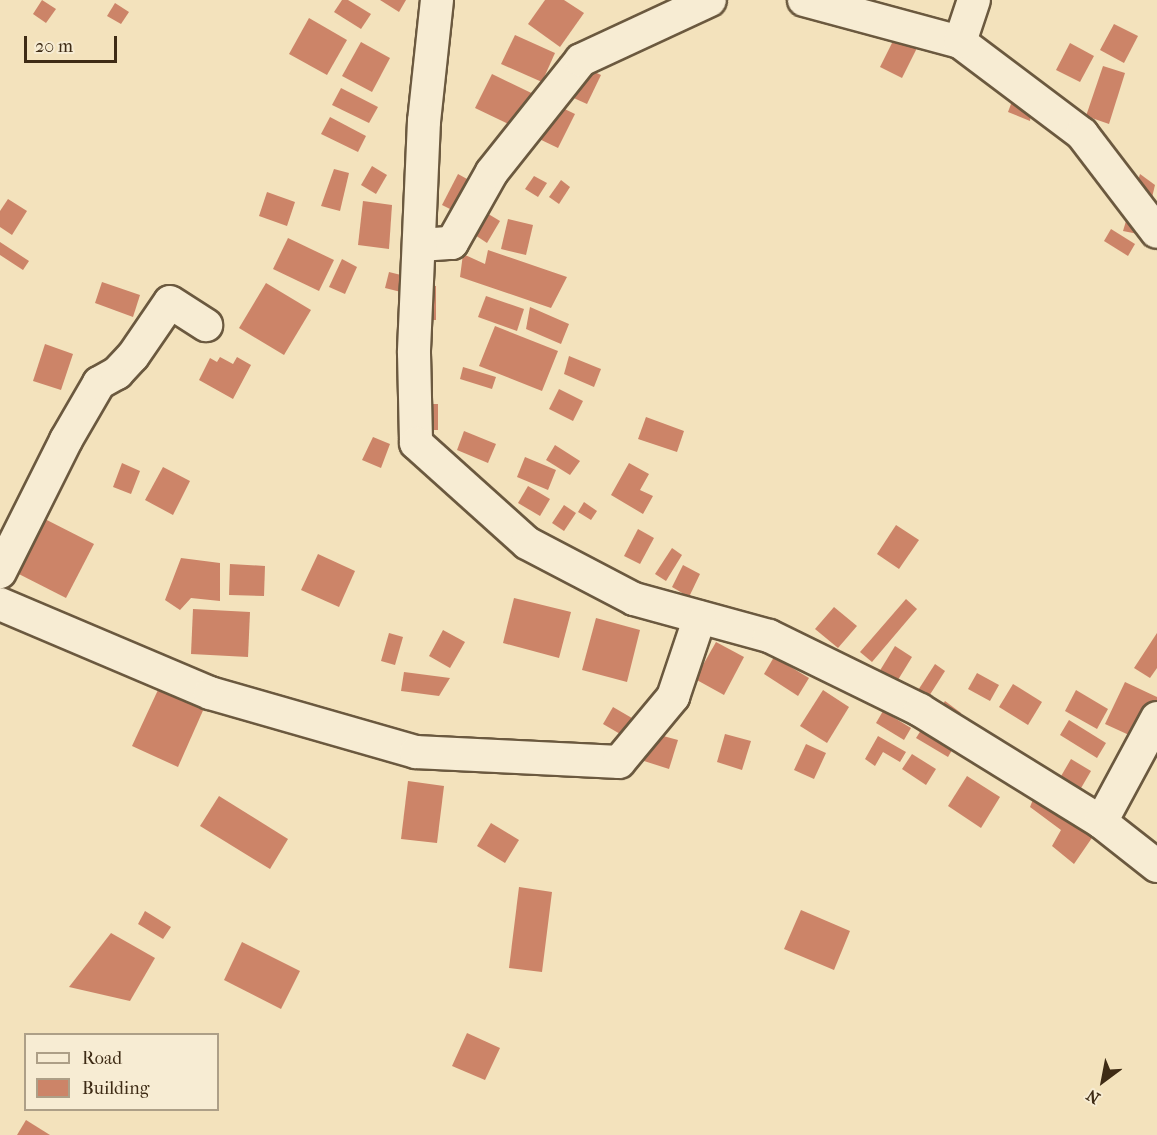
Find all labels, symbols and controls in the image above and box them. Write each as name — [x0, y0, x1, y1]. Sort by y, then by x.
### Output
scale bar — [27, 24, 120, 62]
text: 20 m — [35, 36, 73, 57]
legend — [24, 1033, 219, 1111]
text: Road — [82, 1048, 122, 1069]
north arrow — [1073, 1051, 1133, 1111]
text: Building — [82, 1078, 149, 1099]
text: N — [1083, 1085, 1103, 1108]

